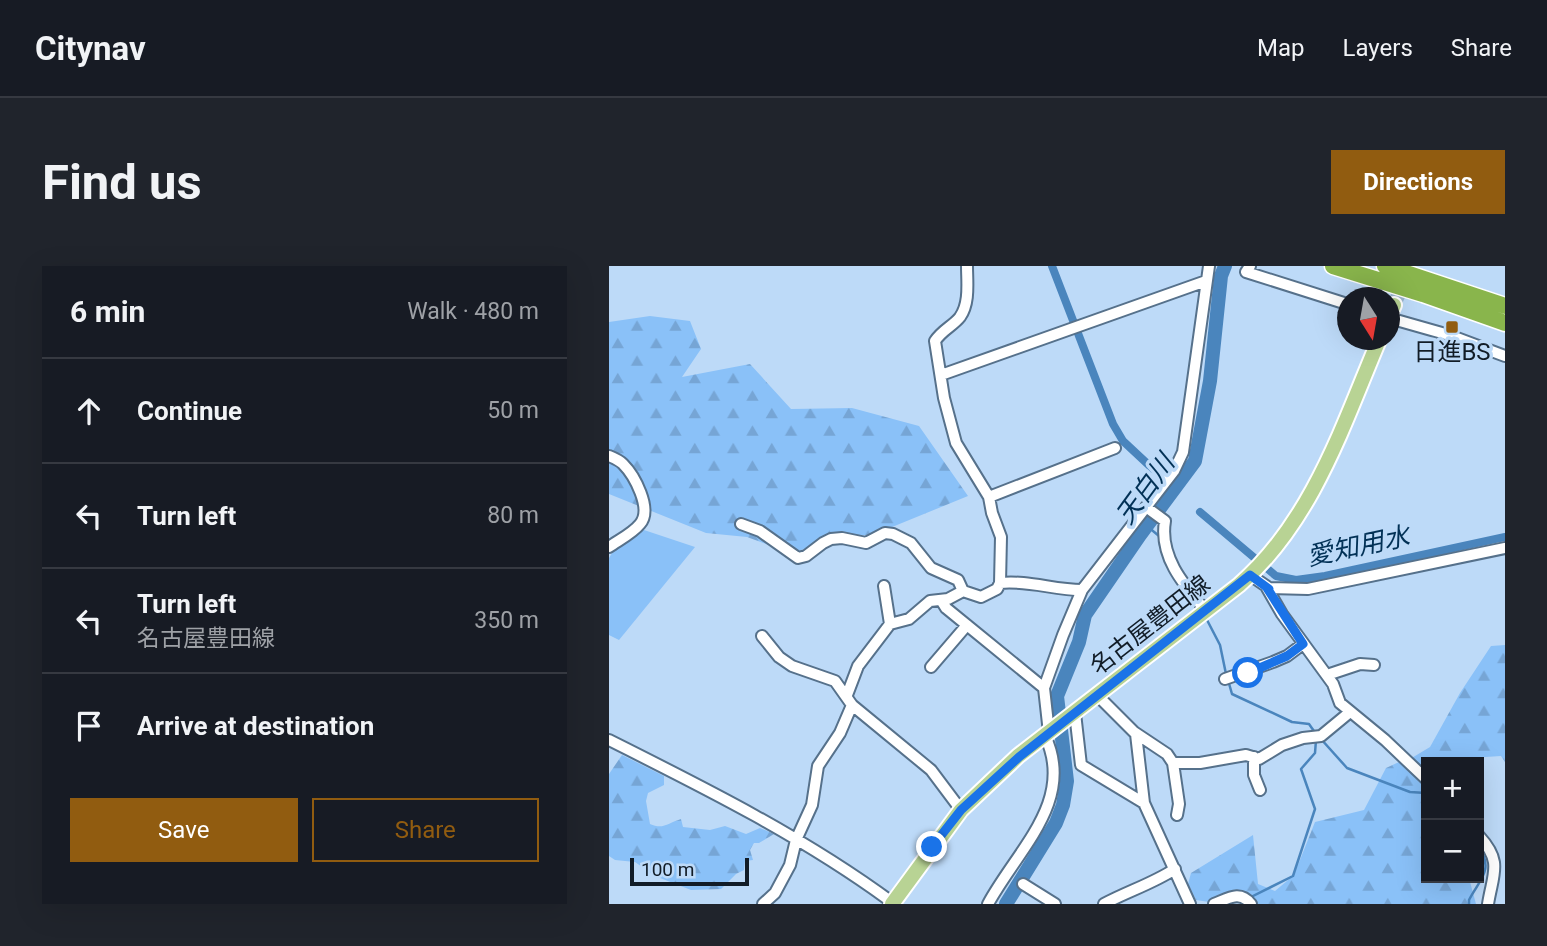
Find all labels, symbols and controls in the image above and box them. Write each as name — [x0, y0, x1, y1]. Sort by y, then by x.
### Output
text: Citynav — [35, 29, 146, 68]
text: Map — [1257, 34, 1305, 62]
text: Layers — [1343, 34, 1413, 62]
text: Share — [1451, 34, 1512, 62]
button: Directions — [1331, 150, 1505, 214]
text: Find us — [42, 154, 202, 211]
north arrow — [1337, 287, 1400, 350]
text: 6 min — [70, 294, 145, 329]
text: Walk · 480 m — [407, 298, 539, 325]
marker: 日進BS — [1444, 319, 1460, 335]
place label: 日進BS — [1413, 338, 1491, 366]
icon: ahead — [70, 392, 108, 430]
text: Continue — [137, 396, 242, 426]
text: 50 m — [487, 397, 539, 424]
water label: 天白川 — [1110, 446, 1182, 529]
icon: left — [70, 497, 108, 535]
text: Turn left — [137, 501, 236, 531]
text: 80 m — [487, 502, 539, 529]
water label: 愛知用水 — [1304, 520, 1415, 571]
street label: 名古屋豊田線 — [1085, 570, 1215, 680]
text: Turn left — [137, 589, 236, 619]
icon: left — [70, 602, 108, 640]
text: 350 m — [474, 607, 539, 634]
text: 名古屋豊田線 — [137, 625, 275, 652]
route start — [1232, 657, 1263, 688]
icon: arrive — [70, 707, 108, 745]
text: Arrive at destination — [137, 711, 374, 741]
map controls — [1421, 757, 1484, 883]
button: + — [1421, 757, 1484, 820]
button: Save — [70, 798, 298, 862]
button: Share — [312, 798, 539, 862]
button: − — [1421, 820, 1484, 883]
route end — [916, 831, 947, 862]
scale bar — [630, 855, 749, 887]
text: 100 m — [641, 858, 694, 881]

